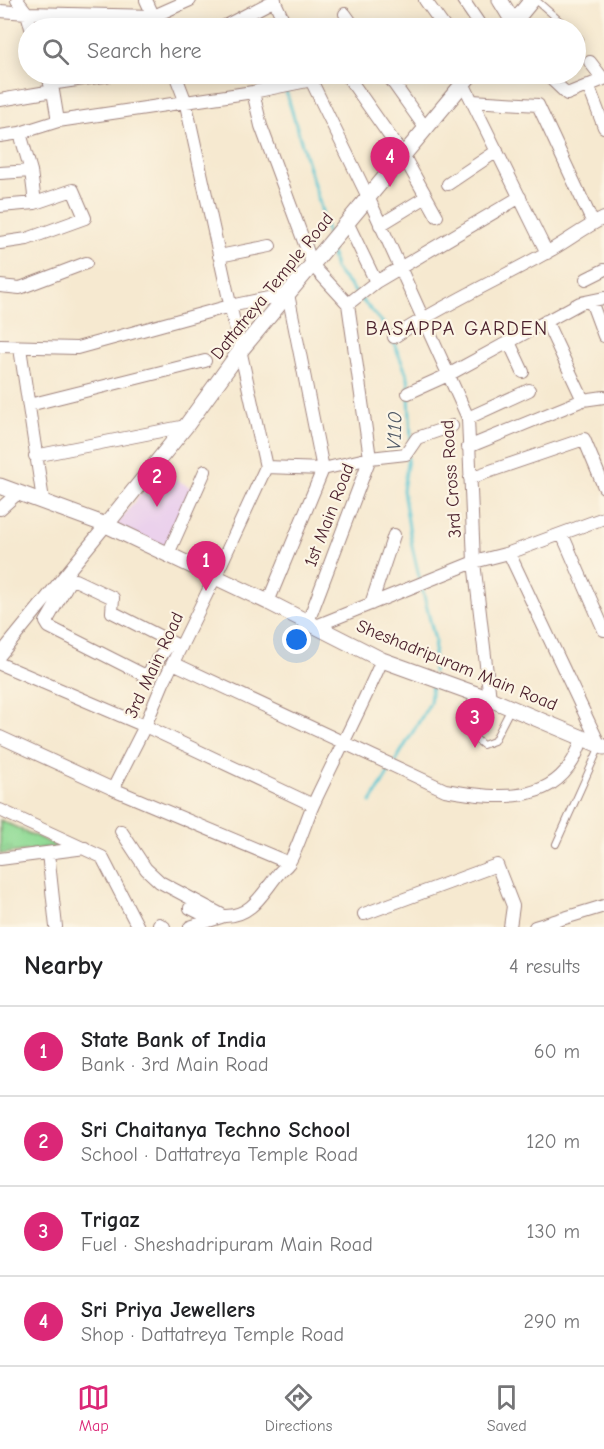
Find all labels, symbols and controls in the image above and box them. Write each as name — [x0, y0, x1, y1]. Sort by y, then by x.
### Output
search box — [18, 18, 586, 84]
icon: search — [39, 35, 72, 68]
text: Search here — [87, 38, 202, 64]
pin: 4 — [370, 138, 410, 187]
street label: Dattatreya Temple Road — [207, 209, 338, 364]
district label: BASAPPA GARDEN — [365, 317, 549, 340]
water label: V110 — [382, 411, 407, 451]
street label: 3rd Cross Road — [437, 419, 466, 539]
pin: 2 — [138, 458, 176, 507]
street label: 1st Main Road — [300, 461, 359, 570]
pin: 1 — [186, 542, 226, 591]
street label: 3rd Main Road — [121, 609, 188, 722]
street label: Sheshadripuram Main Road — [353, 615, 560, 715]
your location — [282, 625, 311, 654]
pin: 3 — [456, 698, 494, 748]
text: Nearby — [24, 951, 103, 981]
text: 4 results — [509, 955, 580, 978]
text: State Bank of India — [81, 1027, 266, 1053]
text: 1 — [40, 1040, 47, 1063]
text: 60 m — [534, 1040, 580, 1063]
text: Bank · 3rd Main Road — [81, 1053, 269, 1076]
text: Sri Chaitanya Techno School — [81, 1117, 351, 1143]
text: 2 — [39, 1130, 48, 1153]
text: 120 m — [526, 1130, 580, 1153]
text: School · Dattatreya Temple Road — [81, 1143, 358, 1166]
text: Trigaz — [81, 1207, 139, 1233]
text: 3 — [39, 1220, 48, 1243]
text: 130 m — [527, 1220, 580, 1243]
text: Fuel · Sheshadripuram Main Road — [81, 1233, 373, 1256]
text: Sri Priya Jewellers — [81, 1297, 255, 1323]
text: 4 — [39, 1310, 48, 1333]
text: 290 m — [524, 1310, 580, 1333]
text: Shop · Dattatreya Temple Road — [81, 1323, 344, 1346]
tab: Map — [77, 1381, 110, 1435]
tab: Directions — [265, 1381, 332, 1435]
tab: Saved — [487, 1381, 527, 1435]

